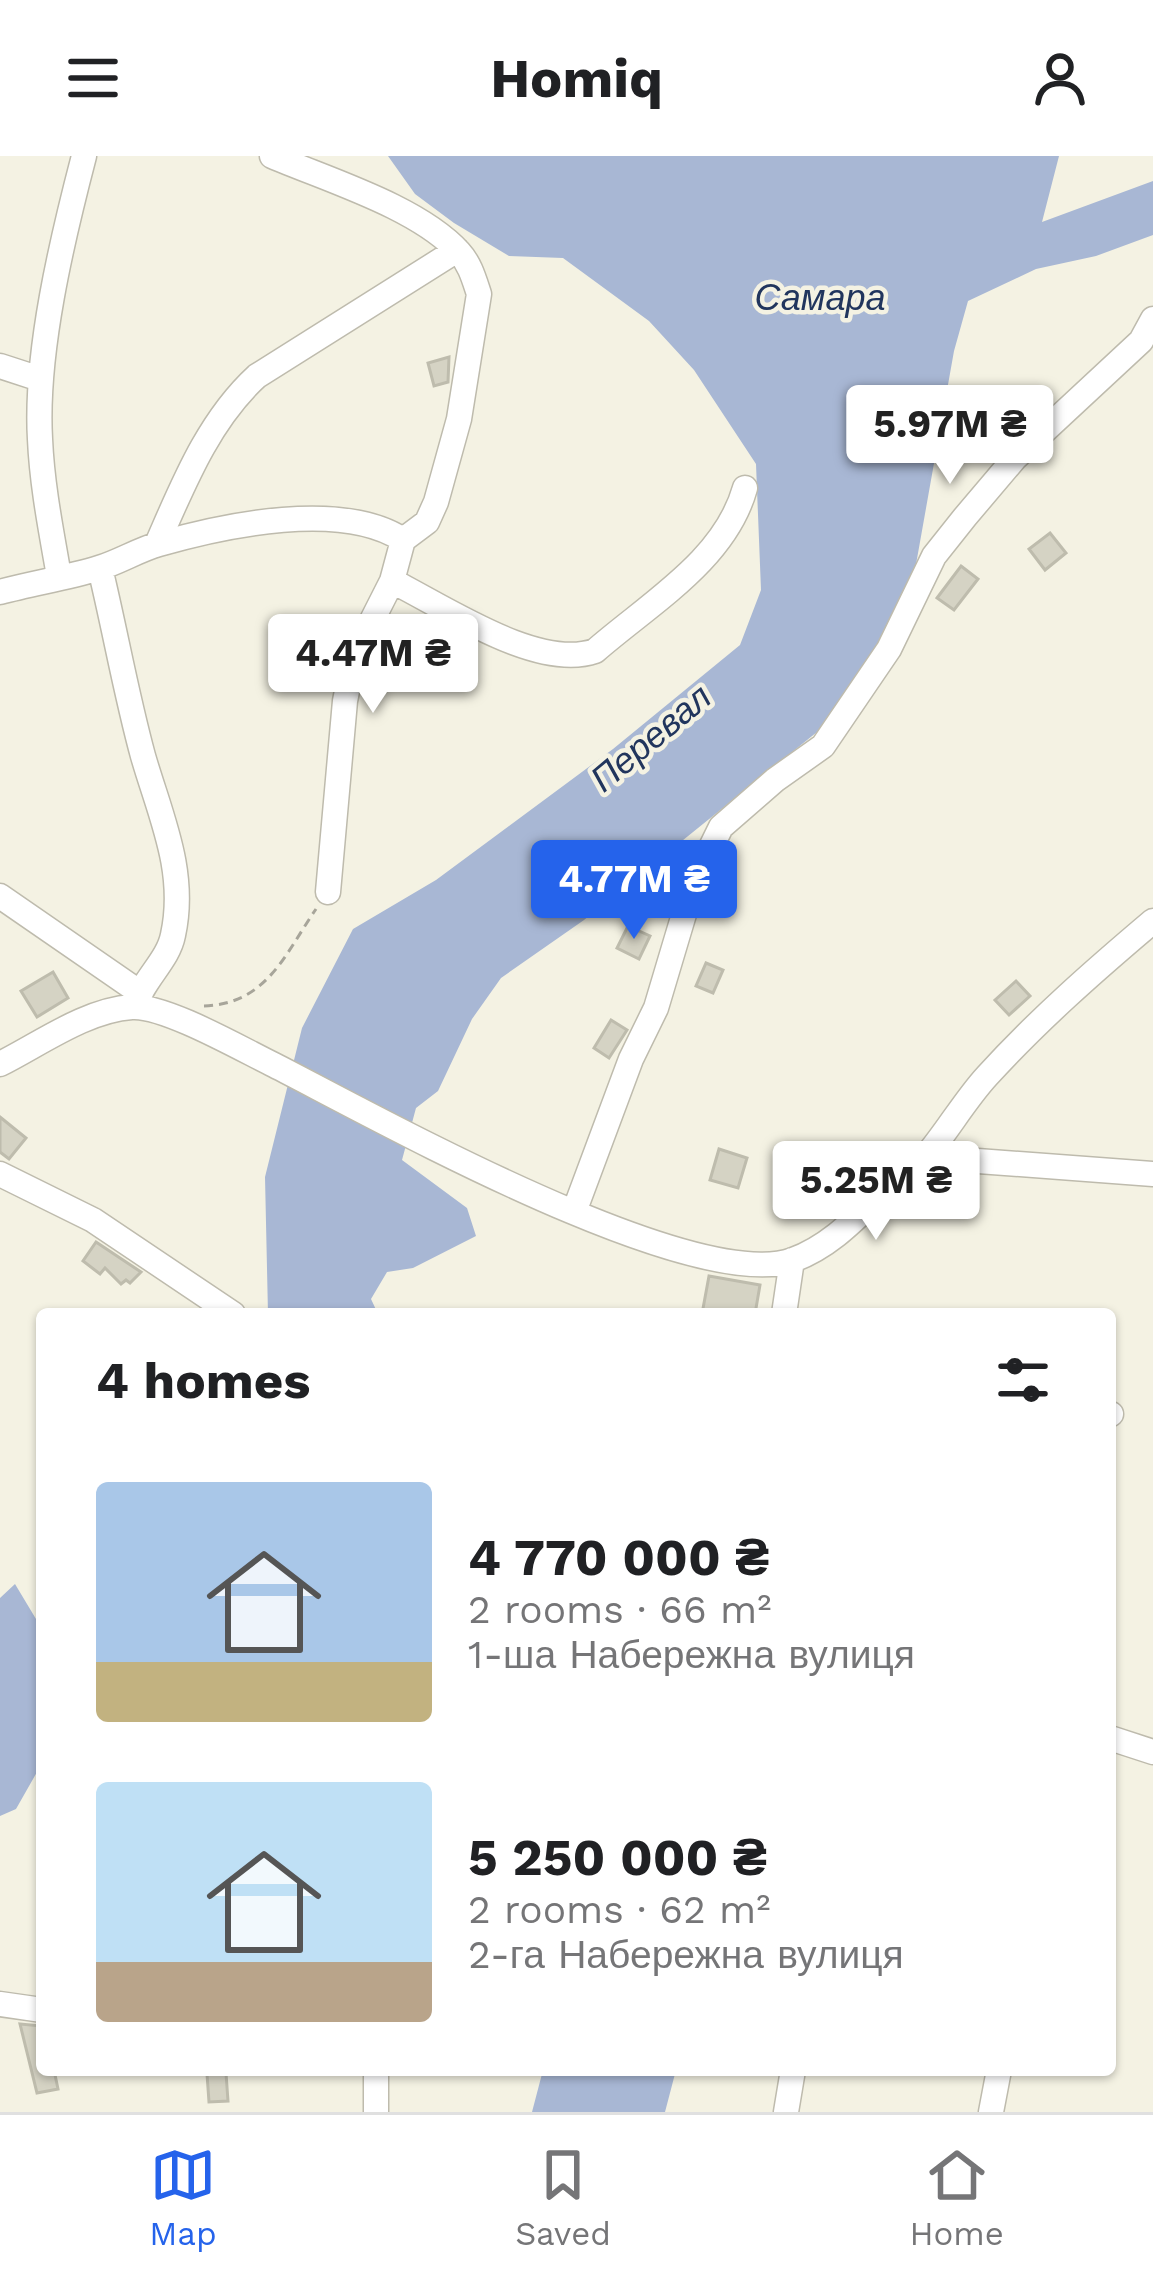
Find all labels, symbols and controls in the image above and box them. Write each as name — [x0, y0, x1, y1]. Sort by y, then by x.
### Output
icon: menu — [60, 45, 126, 111]
icon: person — [1027, 45, 1093, 111]
text: Homiq — [490, 47, 663, 110]
water label: Самара — [754, 277, 886, 319]
pin: 5.97M ₴ — [839, 385, 1061, 487]
text: 5.97M ₴ — [873, 401, 1027, 446]
pin: 4.47M ₴ — [262, 614, 484, 716]
text: 4.47M ₴ — [295, 630, 451, 675]
water label: Перевал — [582, 676, 720, 800]
pin: 4.77M ₴ — [523, 840, 745, 942]
text: 4.77M ₴ — [558, 856, 710, 901]
pin: 5.25M ₴ — [765, 1141, 987, 1243]
text: 5.25M ₴ — [800, 1157, 952, 1202]
icon: filters — [990, 1347, 1056, 1413]
text: 4 homes — [96, 1351, 310, 1410]
text: 4 770 000 ₴ — [468, 1528, 769, 1587]
icon: home — [192, 1530, 336, 1674]
text: 2 rooms · 66 m² — [468, 1587, 771, 1632]
text: 1-ша Набережна вулиця — [468, 1632, 915, 1677]
text: 5 250 000 ₴ — [468, 1828, 767, 1887]
icon: home — [192, 1830, 336, 1974]
text: 2 rooms · 62 m² — [468, 1887, 770, 1932]
text: 2-га Набережна вулиця — [468, 1932, 904, 1977]
tab: Map — [149, 2142, 217, 2253]
tab: Saved — [515, 2142, 611, 2253]
tab: Home — [909, 2142, 1004, 2253]

